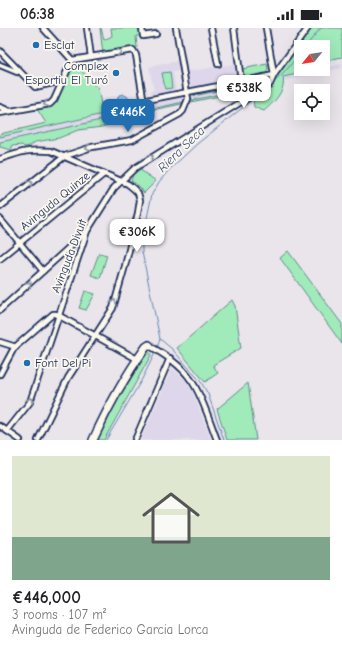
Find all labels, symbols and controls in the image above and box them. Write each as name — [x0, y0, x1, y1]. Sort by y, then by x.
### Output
text: 06:38 — [20, 5, 55, 23]
place label: Esclat — [44, 38, 75, 52]
marker: Esclat — [31, 40, 41, 50]
north arrow — [294, 40, 330, 76]
map controls — [294, 40, 330, 120]
one-way arrow — [116, 48, 122, 57]
place label: Complex Esportiu El Turó — [25, 59, 108, 87]
marker: Complex Esportiu El Turó — [111, 68, 121, 78]
pin: €538K — [216, 75, 272, 109]
text: €538K — [226, 80, 262, 95]
button: locate — [294, 84, 330, 120]
one-way arrow — [43, 99, 50, 108]
pin: €446K — [100, 99, 156, 133]
text: €446K — [110, 104, 146, 119]
water label: Riera Seca — [154, 123, 208, 175]
one-way arrow — [85, 143, 92, 152]
one-way arrow — [147, 155, 154, 162]
street label: Avinguda Quinze — [17, 169, 93, 233]
one-way arrow — [26, 180, 33, 187]
street label: Avinguda Divuit — [48, 217, 90, 295]
pin: €306K — [109, 219, 165, 253]
text: €306K — [119, 224, 155, 239]
one-way arrow — [24, 281, 32, 289]
one-way arrow — [109, 298, 118, 305]
place label: Font Del Pi — [35, 356, 91, 370]
marker: Font Del Pi — [22, 358, 32, 368]
one-way arrow — [25, 397, 33, 404]
icon: home — [135, 482, 207, 554]
text: €446,000 — [12, 588, 81, 607]
text: 3 rooms · 107 m² — [12, 607, 106, 622]
text: Avinguda de Federico Garcia Lorca — [12, 622, 209, 637]

